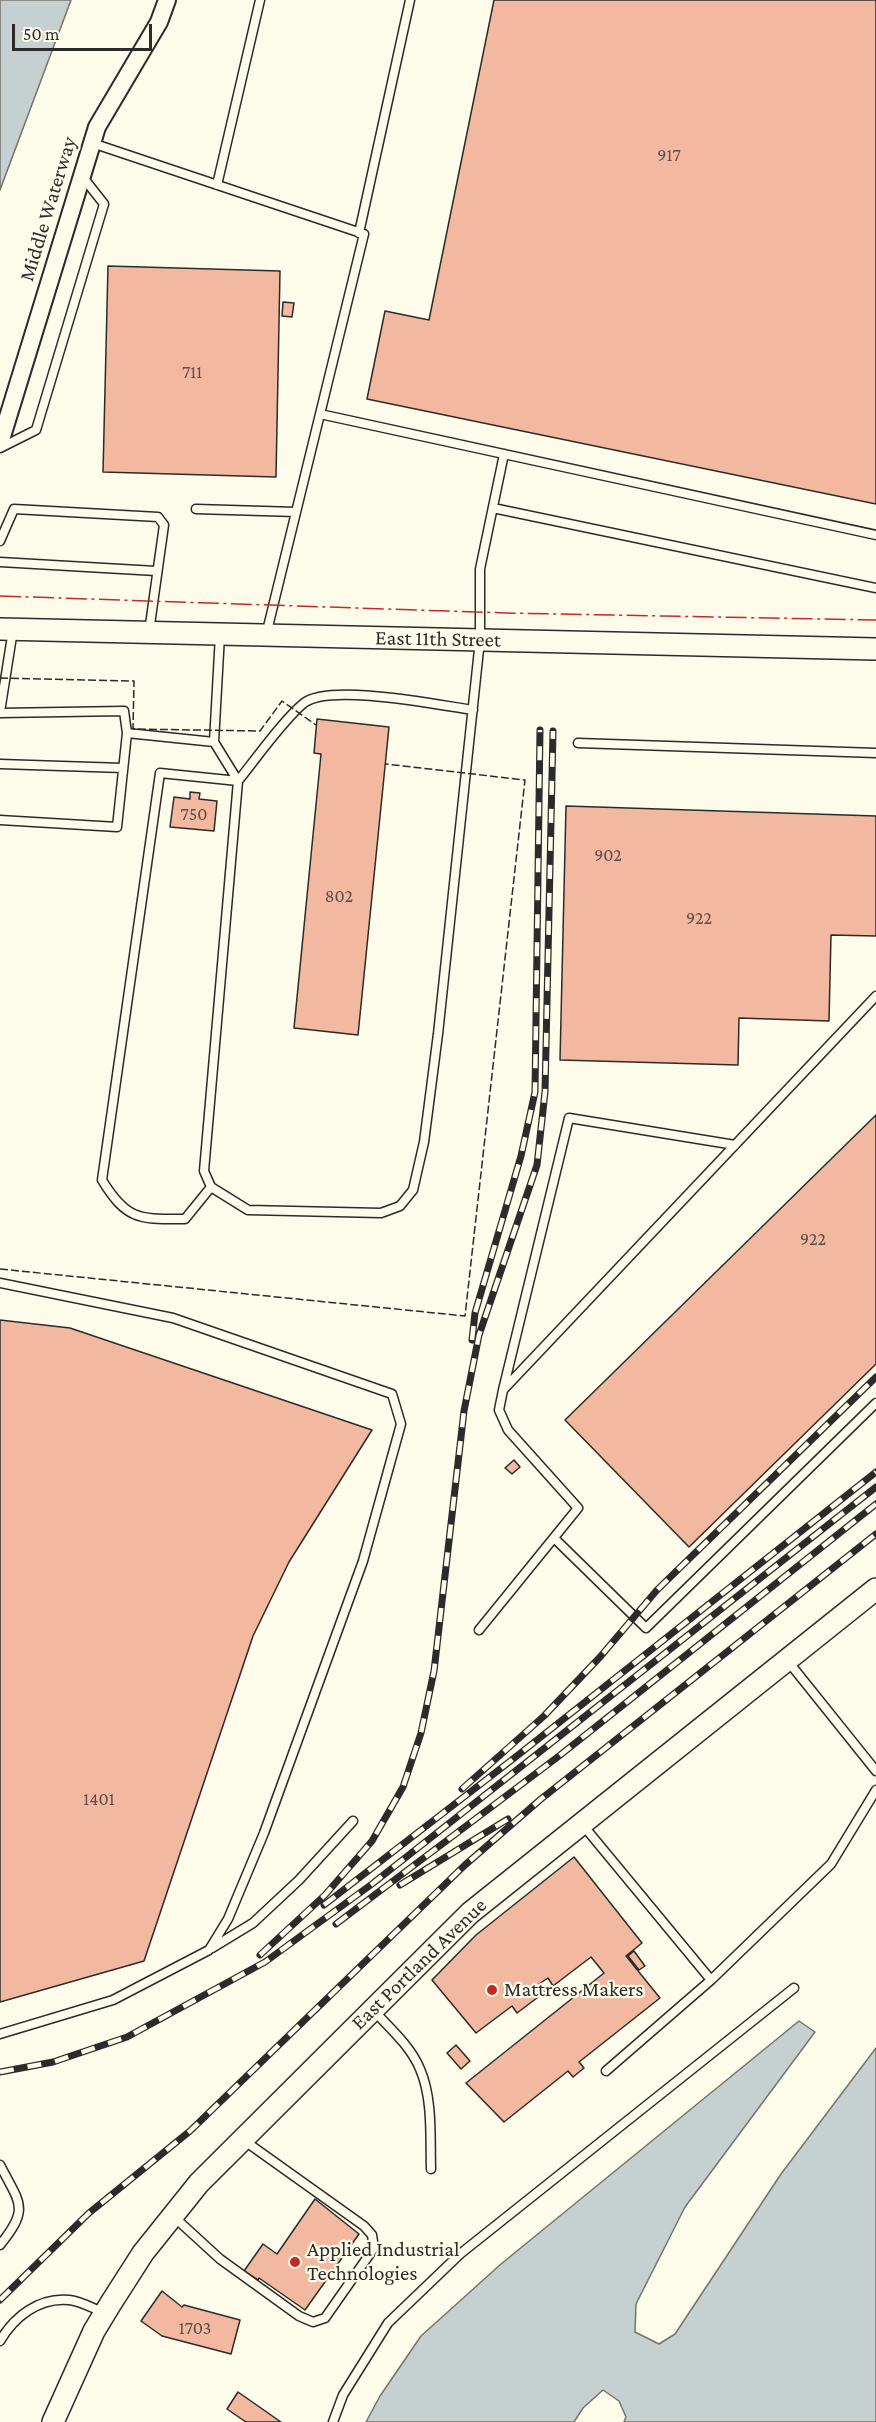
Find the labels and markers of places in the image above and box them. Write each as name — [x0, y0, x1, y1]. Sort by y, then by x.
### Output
place label: Mattress Makers — [504, 1977, 644, 2003]
marker: Mattress Makers — [485, 1983, 499, 1997]
place label: Applied Industrial Technologies — [307, 2237, 459, 2287]
marker: Applied Industrial Technologies — [288, 2255, 302, 2269]

